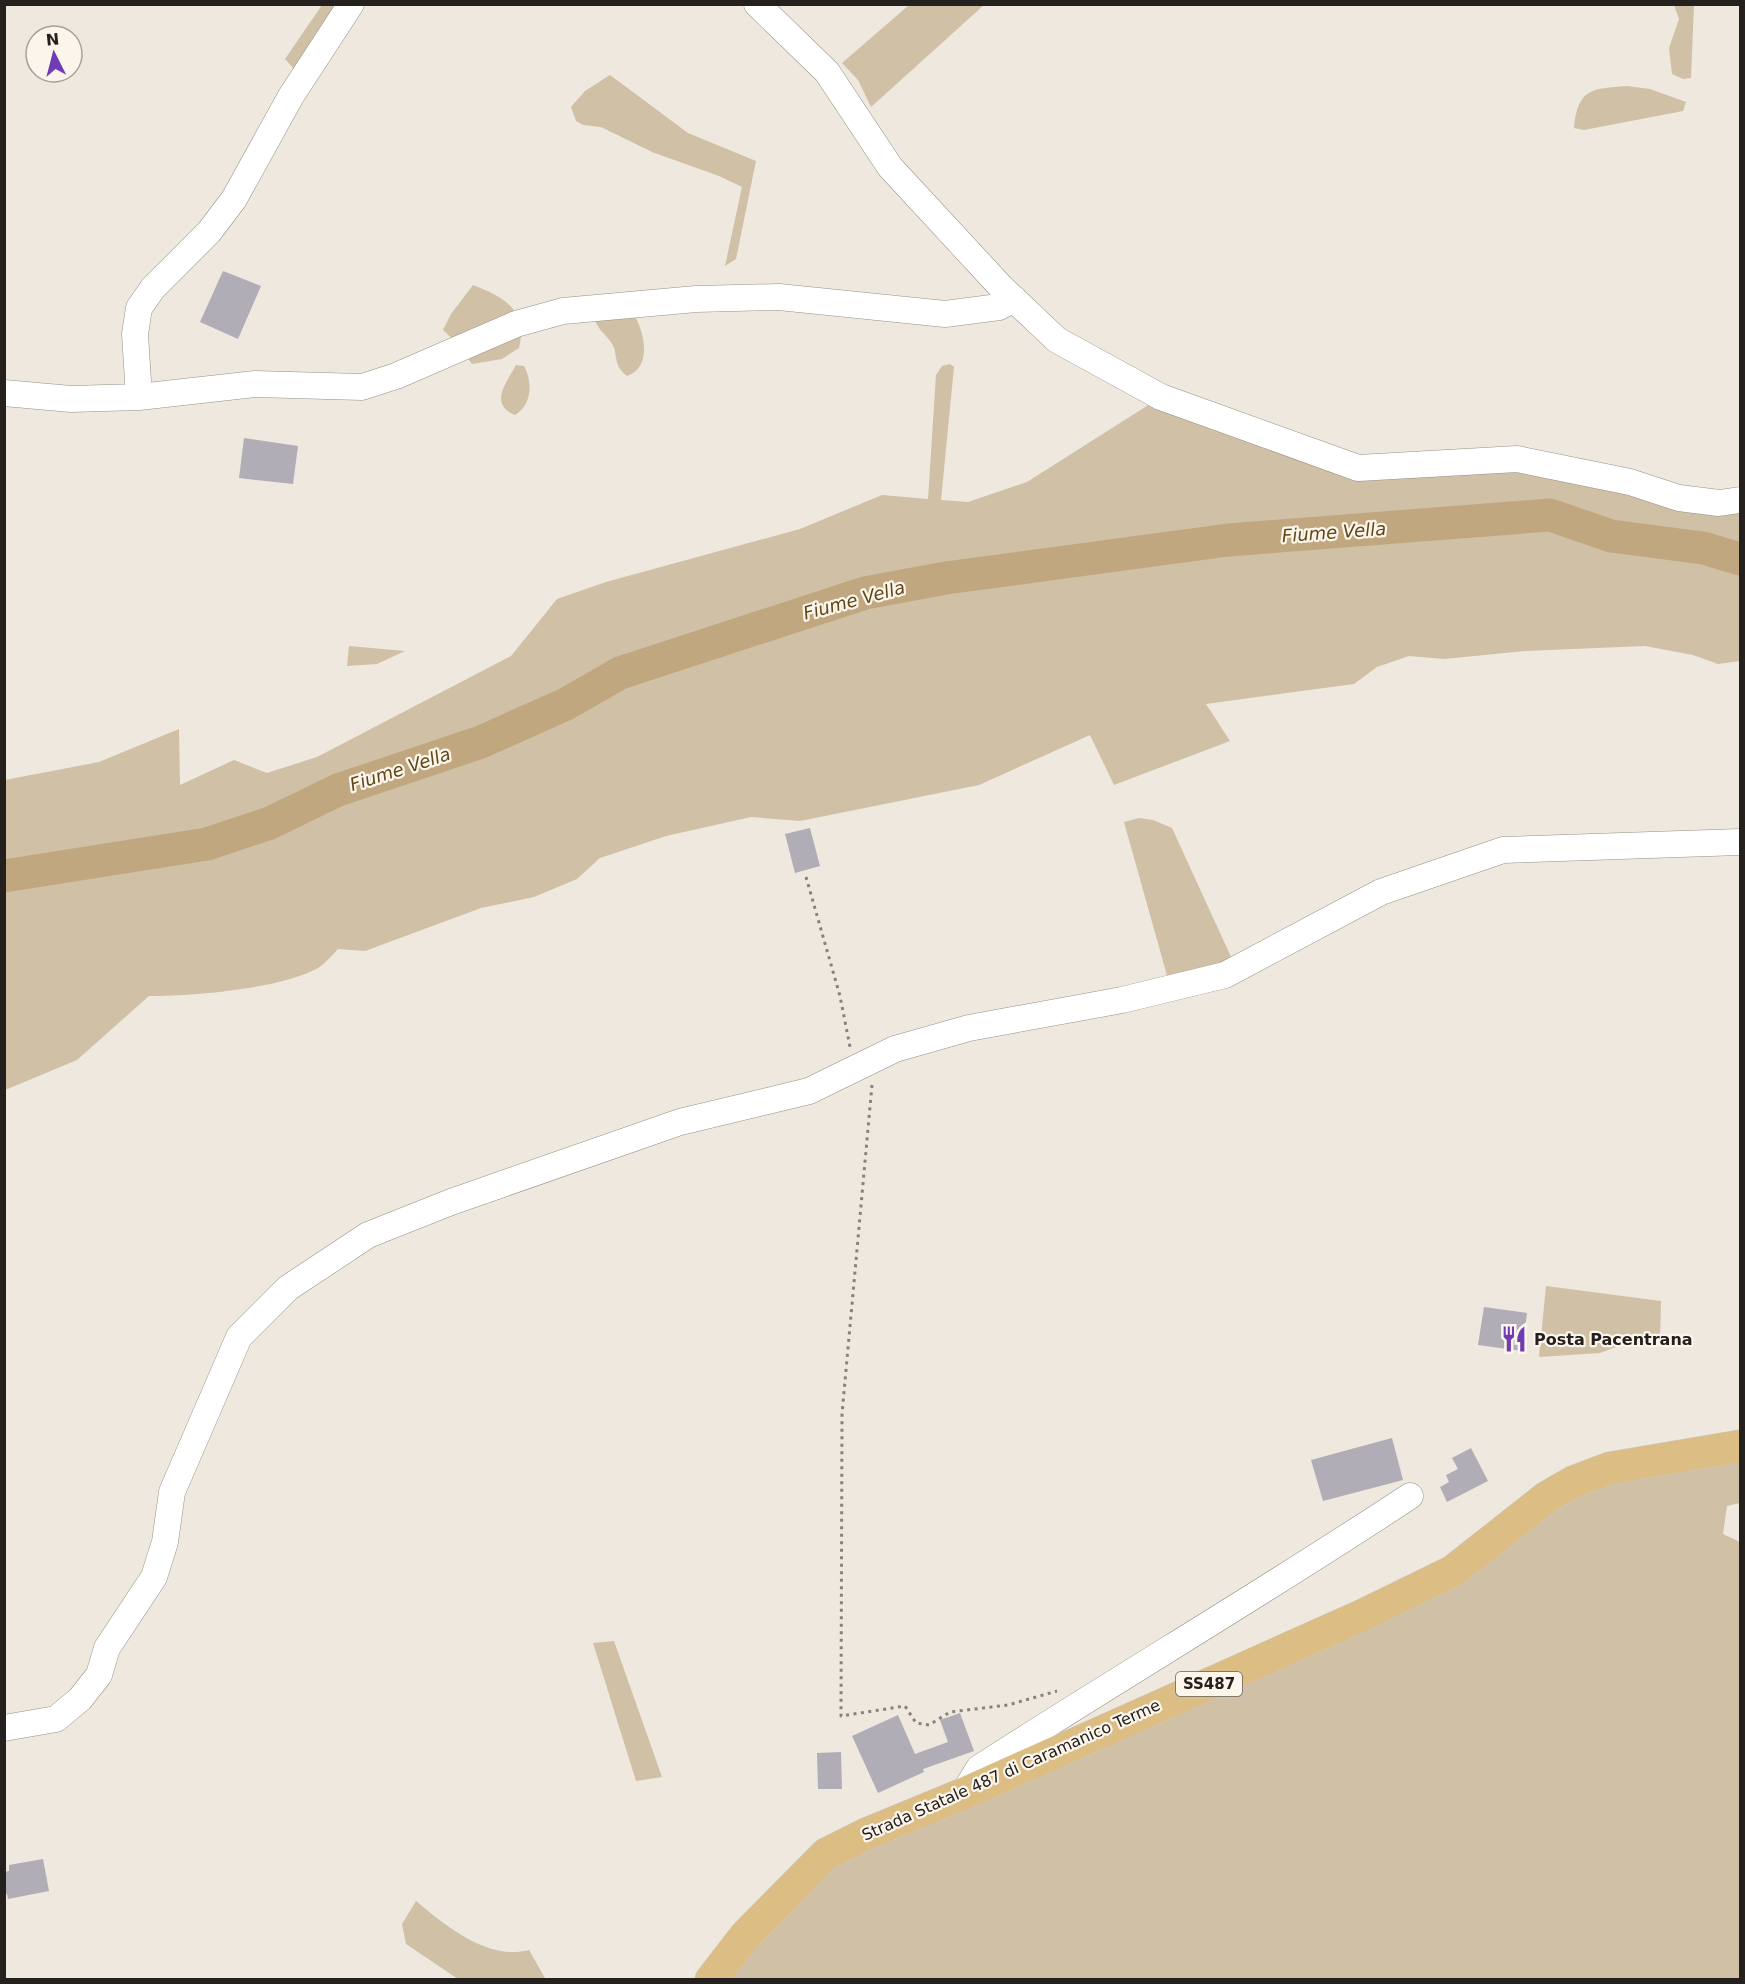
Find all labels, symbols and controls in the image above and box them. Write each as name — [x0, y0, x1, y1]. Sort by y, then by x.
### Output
north arrow — [24, 24, 84, 84]
text: N — [45, 29, 60, 50]
water label: Fiume Vella — [1281, 518, 1387, 546]
water label: Fiume Vella — [801, 576, 907, 624]
water label: Fiume Vella — [347, 743, 453, 795]
restaurant icon: Posta Pacentrana — [1499, 1324, 1529, 1354]
place label: Posta Pacentrana — [1534, 1330, 1693, 1349]
road number: SS487 — [1176, 1672, 1242, 1696]
street label: Strada Statale 487 di Caramanico Terme — [859, 1695, 1163, 1845]

